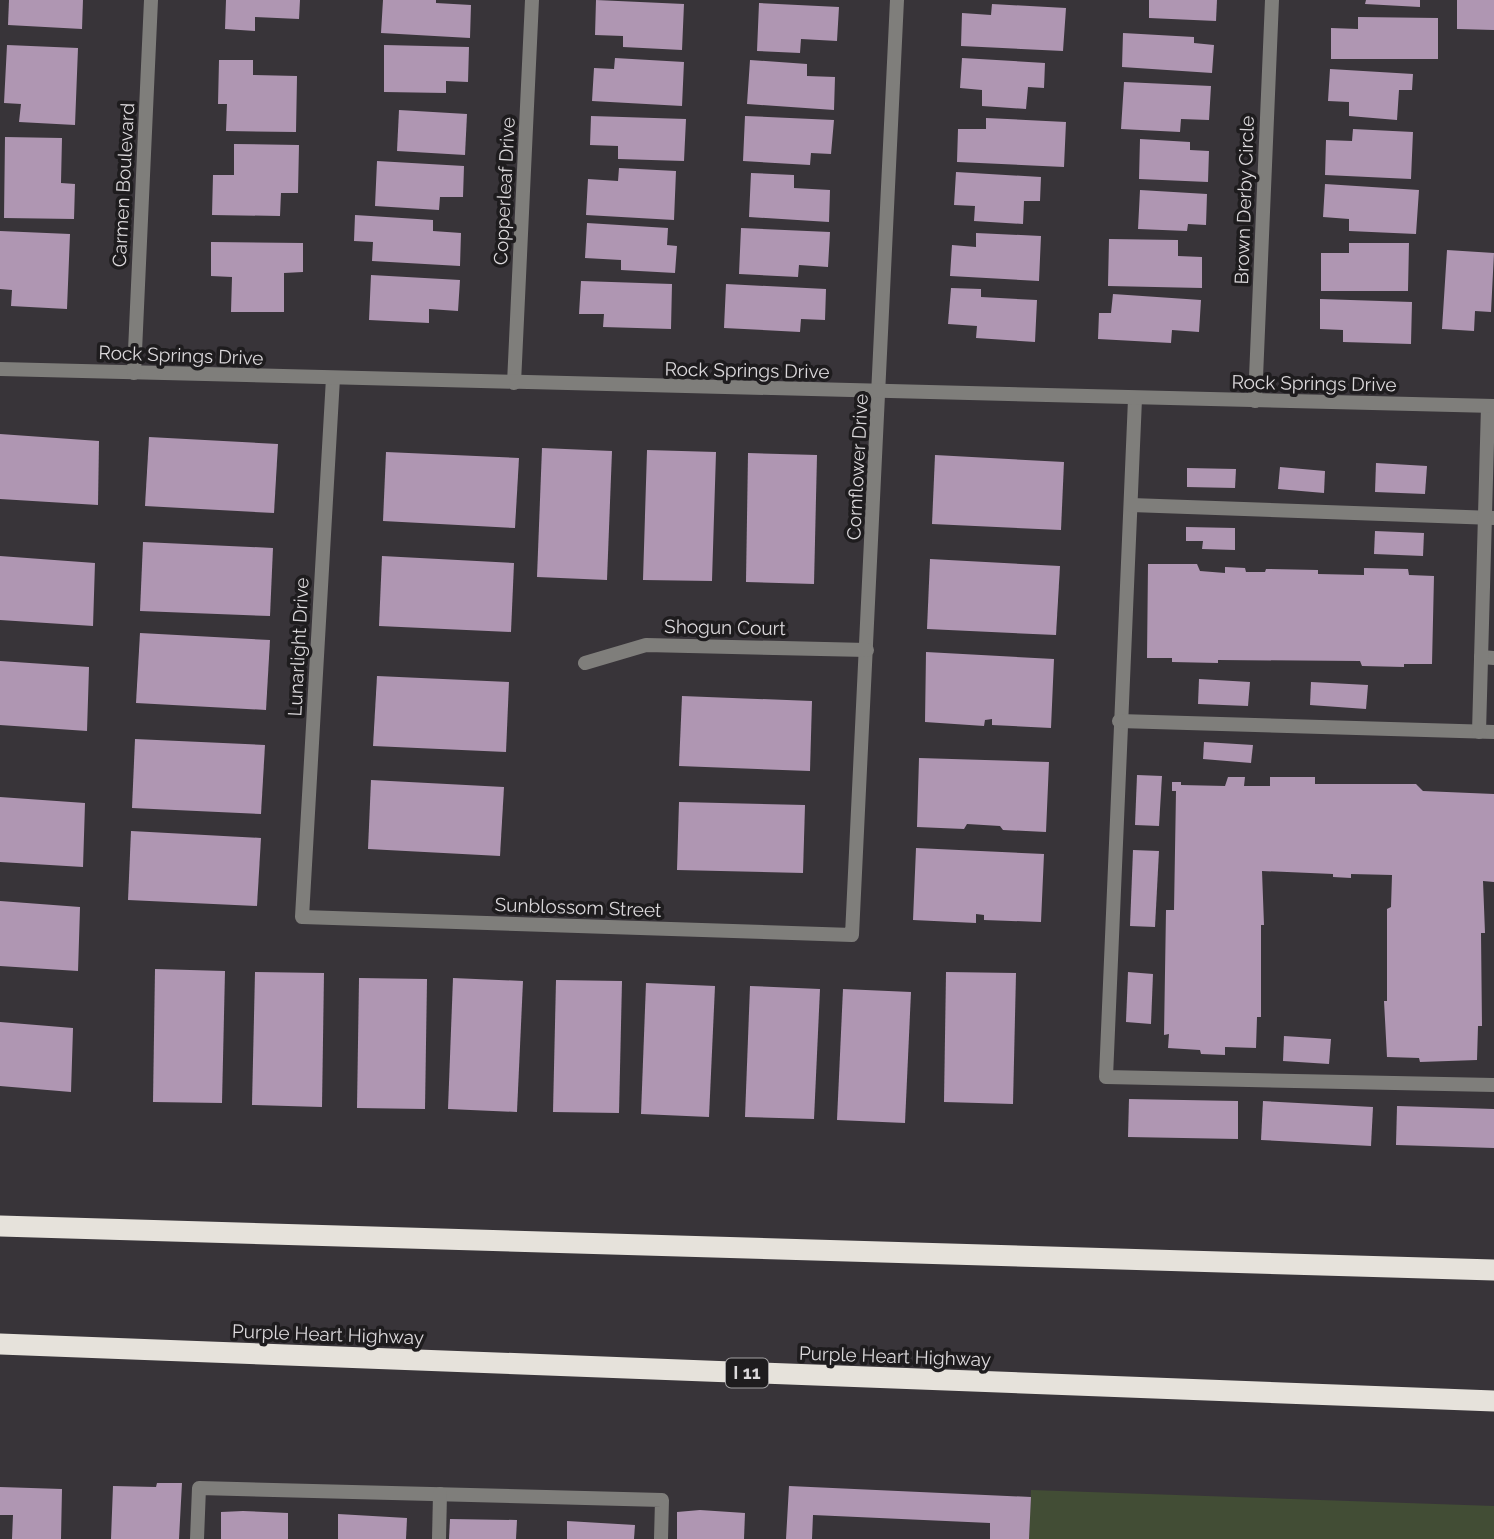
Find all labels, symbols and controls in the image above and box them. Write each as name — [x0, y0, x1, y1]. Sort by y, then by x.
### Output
street label: Carmen Boulevard — [108, 102, 138, 268]
street label: Brown Derby Circle — [1230, 115, 1258, 285]
street label: Copperleaf Drive — [489, 116, 519, 266]
street label: Rock Springs Drive — [98, 341, 264, 369]
street label: Rock Springs Drive — [664, 358, 830, 382]
street label: Rock Springs Drive — [1231, 371, 1397, 395]
street label: Cornflower Drive — [842, 393, 872, 541]
street label: Lunarlight Drive — [283, 577, 313, 717]
street label: Shogun Court — [664, 615, 787, 639]
street label: Sunblossom Street — [494, 893, 662, 921]
street label: Purple Heart Highway — [232, 1320, 424, 1348]
street label: Purple Heart Highway — [799, 1342, 991, 1370]
road number: I 11 — [726, 1358, 768, 1388]

